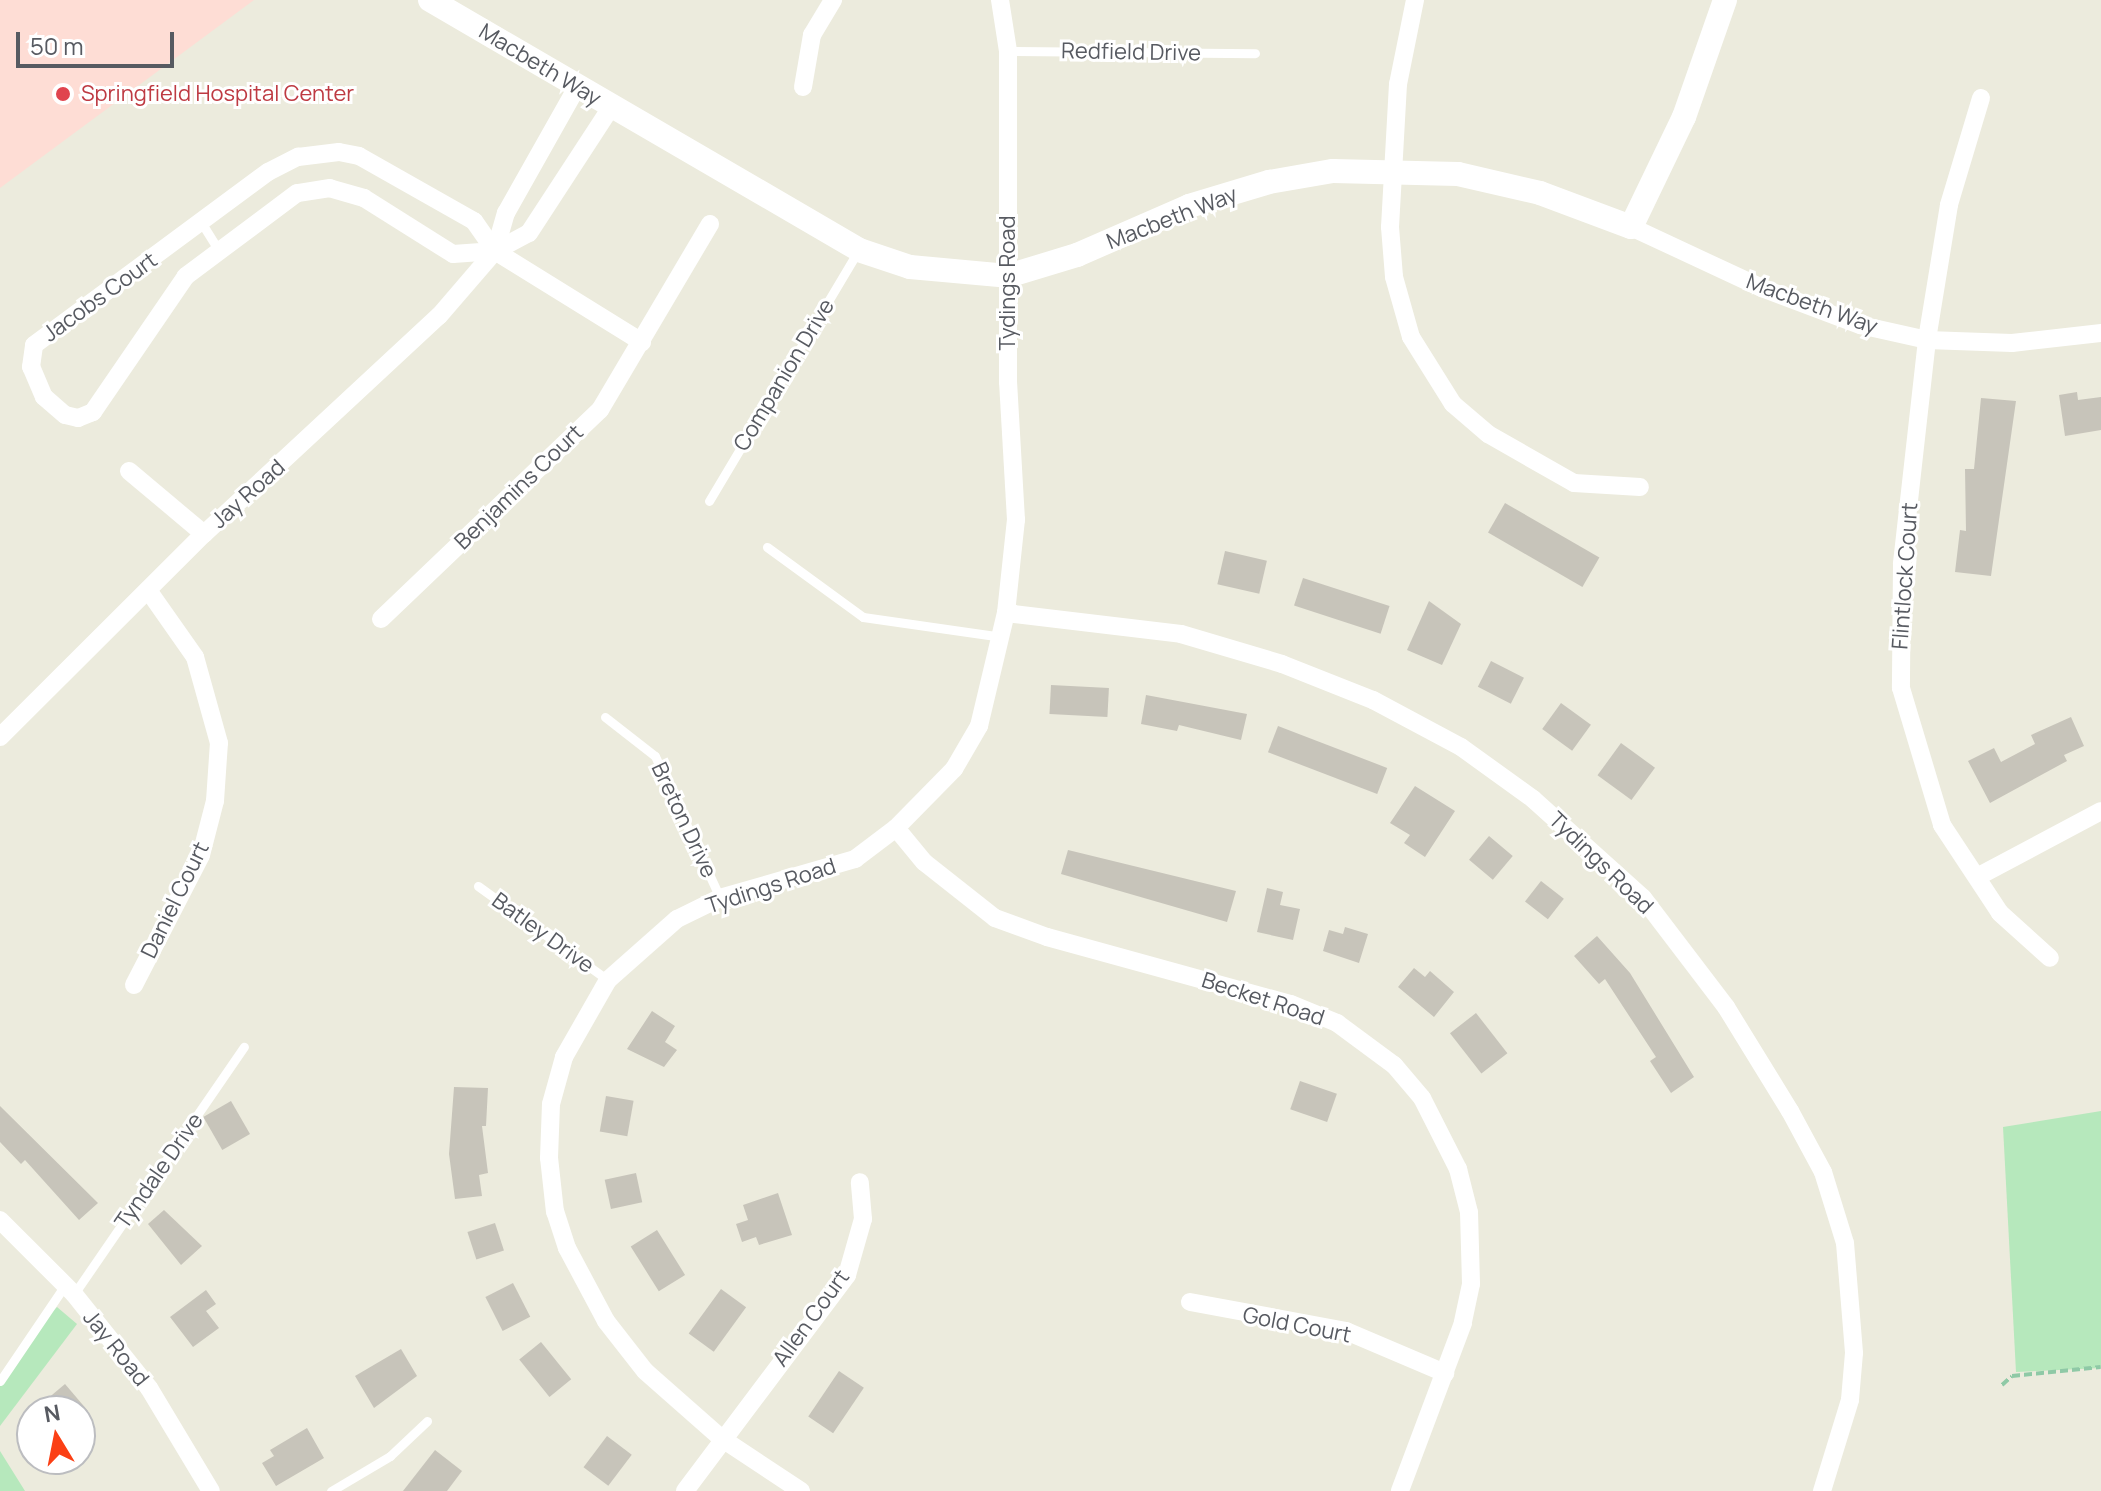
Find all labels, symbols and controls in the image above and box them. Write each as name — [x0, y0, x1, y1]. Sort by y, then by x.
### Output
scale bar — [20, 16, 178, 66]
street label: Macbeth Way — [474, 18, 606, 112]
text: 50 m — [30, 29, 84, 62]
street label: Redfield Drive — [1061, 38, 1201, 66]
place label: Springfield Hospital Center — [81, 81, 354, 107]
marker: Springfield Hospital Center — [52, 83, 74, 105]
street label: Macbeth Way — [1103, 181, 1241, 255]
street label: Tydings Road — [995, 215, 1021, 351]
street label: Jacobs Court — [38, 247, 162, 347]
street label: Macbeth Way — [1743, 268, 1881, 340]
street label: Companion Drive — [728, 294, 840, 456]
street label: Benjamins Court — [449, 419, 589, 555]
street label: Jay Road — [206, 454, 290, 534]
street label: Flintlock Court — [1887, 502, 1923, 650]
street label: Breton Drive — [646, 758, 722, 882]
street label: Tydings Road — [1543, 807, 1659, 919]
street label: Daniel Court — [135, 838, 215, 962]
street label: Tydings Road — [703, 853, 839, 919]
street label: Batley Drive — [487, 887, 599, 979]
street label: Becket Road — [1198, 967, 1328, 1031]
street label: Tyndale Drive — [109, 1108, 209, 1234]
street label: Allen Court — [767, 1265, 855, 1371]
street label: Gold Court — [1241, 1302, 1353, 1348]
street label: Jay Road — [77, 1305, 155, 1391]
north arrow — [16, 1395, 96, 1475]
text: N — [42, 1397, 63, 1429]

